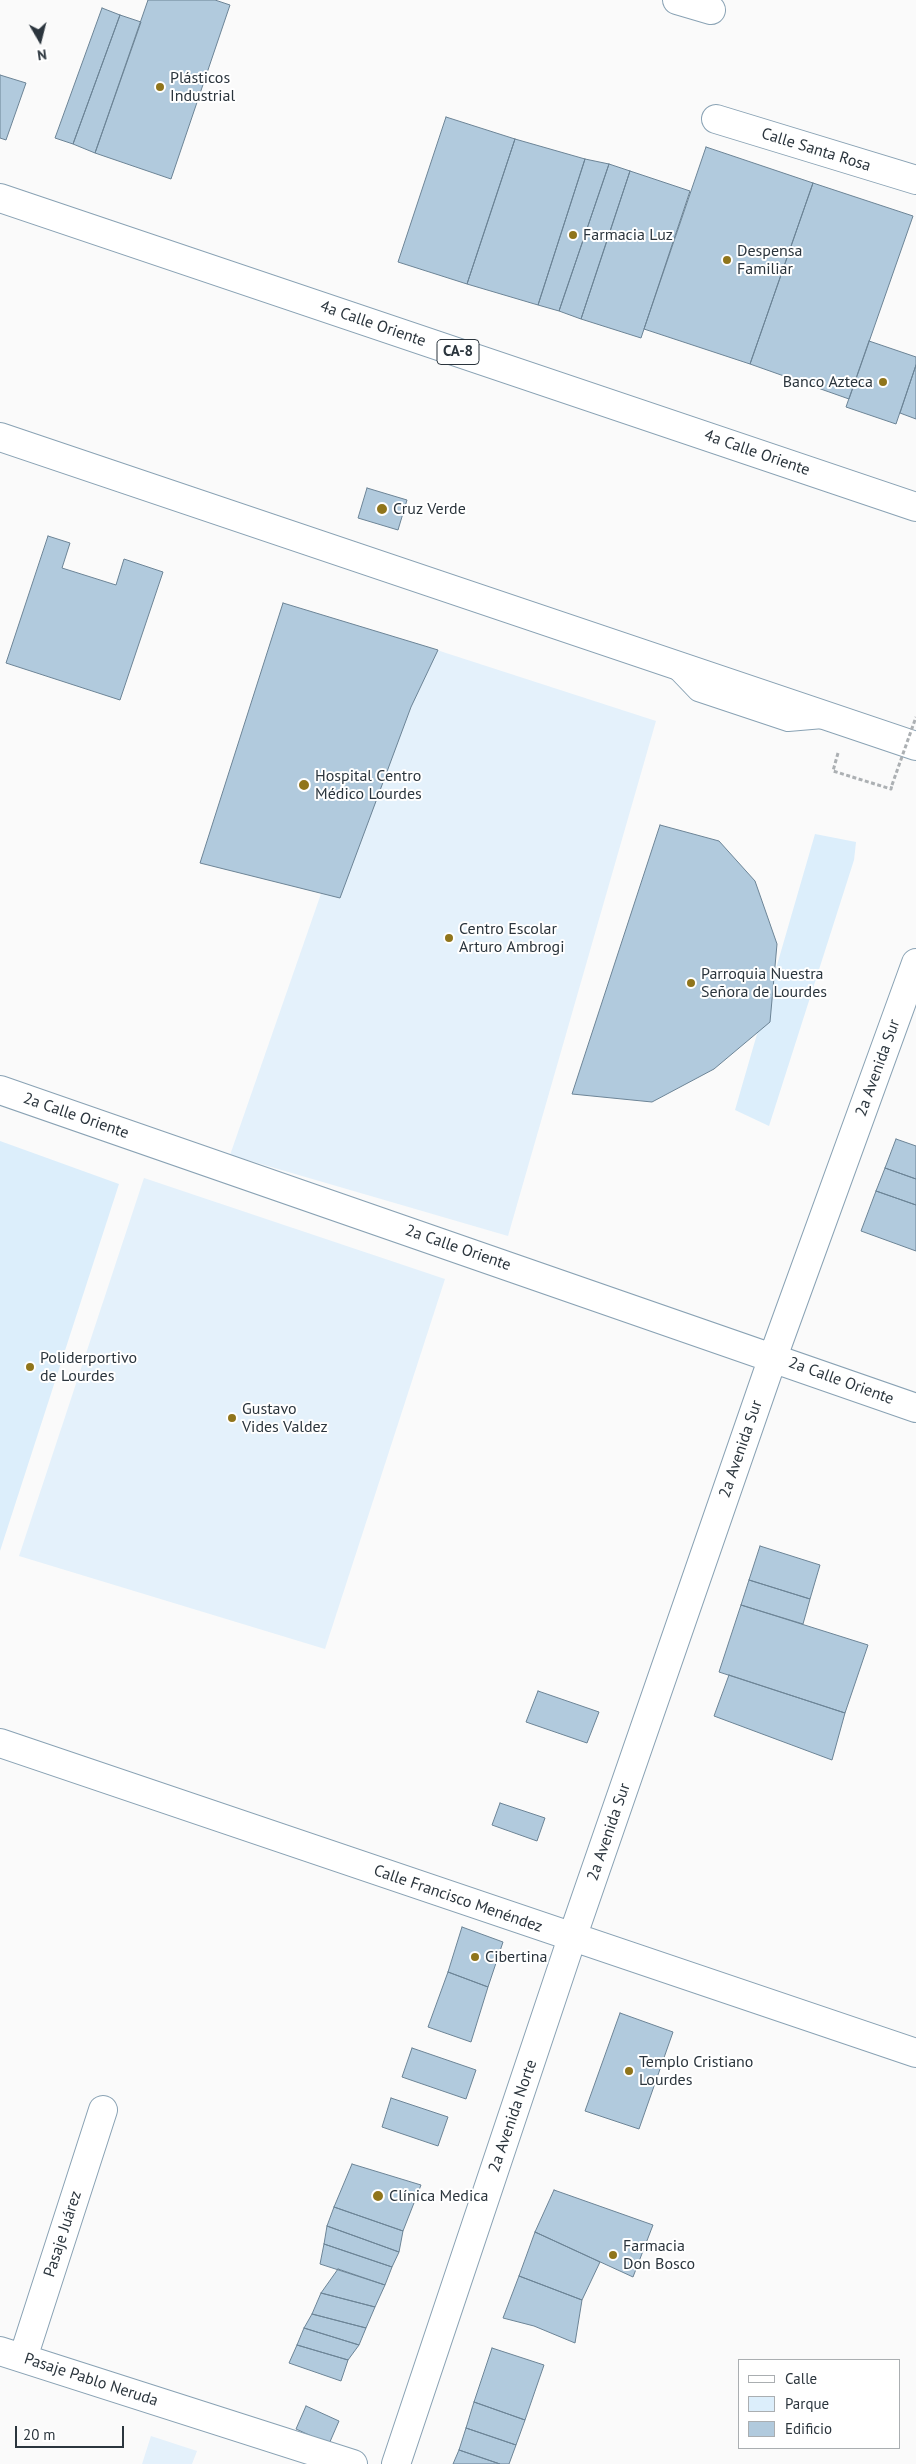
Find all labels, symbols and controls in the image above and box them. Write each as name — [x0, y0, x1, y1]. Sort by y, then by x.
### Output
north arrow — [15, 15, 65, 65]
text: N — [36, 45, 48, 64]
place label: Plásticos Industrial — [170, 68, 235, 106]
marker: Plásticos Industrial — [154, 81, 166, 93]
street label: Calle Santa Rosa — [759, 124, 873, 176]
place label: Farmacia Luz — [583, 225, 673, 245]
marker: Farmacia Luz — [567, 229, 579, 241]
place label: Despensa Familiar — [737, 241, 803, 279]
marker: Despensa Familiar — [721, 254, 733, 266]
street label: 4a Calle Oriente — [318, 297, 428, 351]
road number: CA-8 — [437, 340, 479, 364]
place label: Banco Azteca — [783, 372, 873, 392]
marker: Banco Azteca — [877, 376, 889, 388]
street label: 4a Calle Oriente — [702, 426, 812, 480]
place label: Cruz Verde — [393, 499, 466, 519]
marker: Cruz Verde — [375, 502, 389, 516]
place label: Hospital Centro Médico Lourdes — [315, 766, 422, 804]
marker: Hospital Centro Médico Lourdes — [297, 778, 311, 792]
place label: Centro Escolar Arturo Ambrogi — [459, 919, 565, 957]
marker: Centro Escolar Arturo Ambrogi — [443, 932, 455, 944]
place label: Parroquia Nuestra Señora de Lourdes — [701, 964, 827, 1002]
marker: Parroquia Nuestra Señora de Lourdes — [685, 977, 697, 989]
street label: 2a Avenida Sur — [852, 1017, 904, 1119]
street label: 2a Calle Oriente — [21, 1089, 131, 1143]
street label: 2a Calle Oriente — [403, 1221, 513, 1275]
place label: Poliderportivo de Lourdes — [40, 1348, 137, 1386]
street label: 2a Calle Oriente — [786, 1353, 896, 1409]
marker: Poliderportivo de Lourdes — [24, 1361, 36, 1373]
street label: 2a Avenida Sur — [715, 1398, 767, 1500]
place label: Gustavo Vides Valdez — [242, 1399, 328, 1437]
marker: Gustavo Vides Valdez — [226, 1412, 238, 1424]
street label: 2a Avenida Sur — [583, 1781, 635, 1883]
street label: Calle Francisco Menéndez — [371, 1861, 545, 1937]
place label: Cibertina — [485, 1947, 548, 1967]
marker: Cibertina — [469, 1951, 481, 1963]
place label: Templo Cristiano Lourdes — [639, 2052, 753, 2090]
street label: 2a Avenida Norte — [485, 2057, 541, 2175]
marker: Templo Cristiano Lourdes — [623, 2065, 635, 2077]
place label: Clínica Medica — [389, 2186, 488, 2206]
street label: Pasaje Juárez — [40, 2189, 86, 2279]
marker: Clínica Medica — [371, 2189, 385, 2203]
place label: Farmacia Don Bosco — [623, 2236, 695, 2274]
marker: Farmacia Don Bosco — [607, 2249, 619, 2261]
street label: Pasaje Pablo Neruda — [22, 2349, 160, 2411]
legend — [738, 2359, 901, 2449]
text: Calle — [785, 2369, 817, 2388]
text: Parque — [785, 2394, 829, 2413]
scale bar — [18, 2416, 126, 2448]
text: Edificio — [785, 2419, 832, 2438]
text: 20 m — [23, 2425, 56, 2444]

